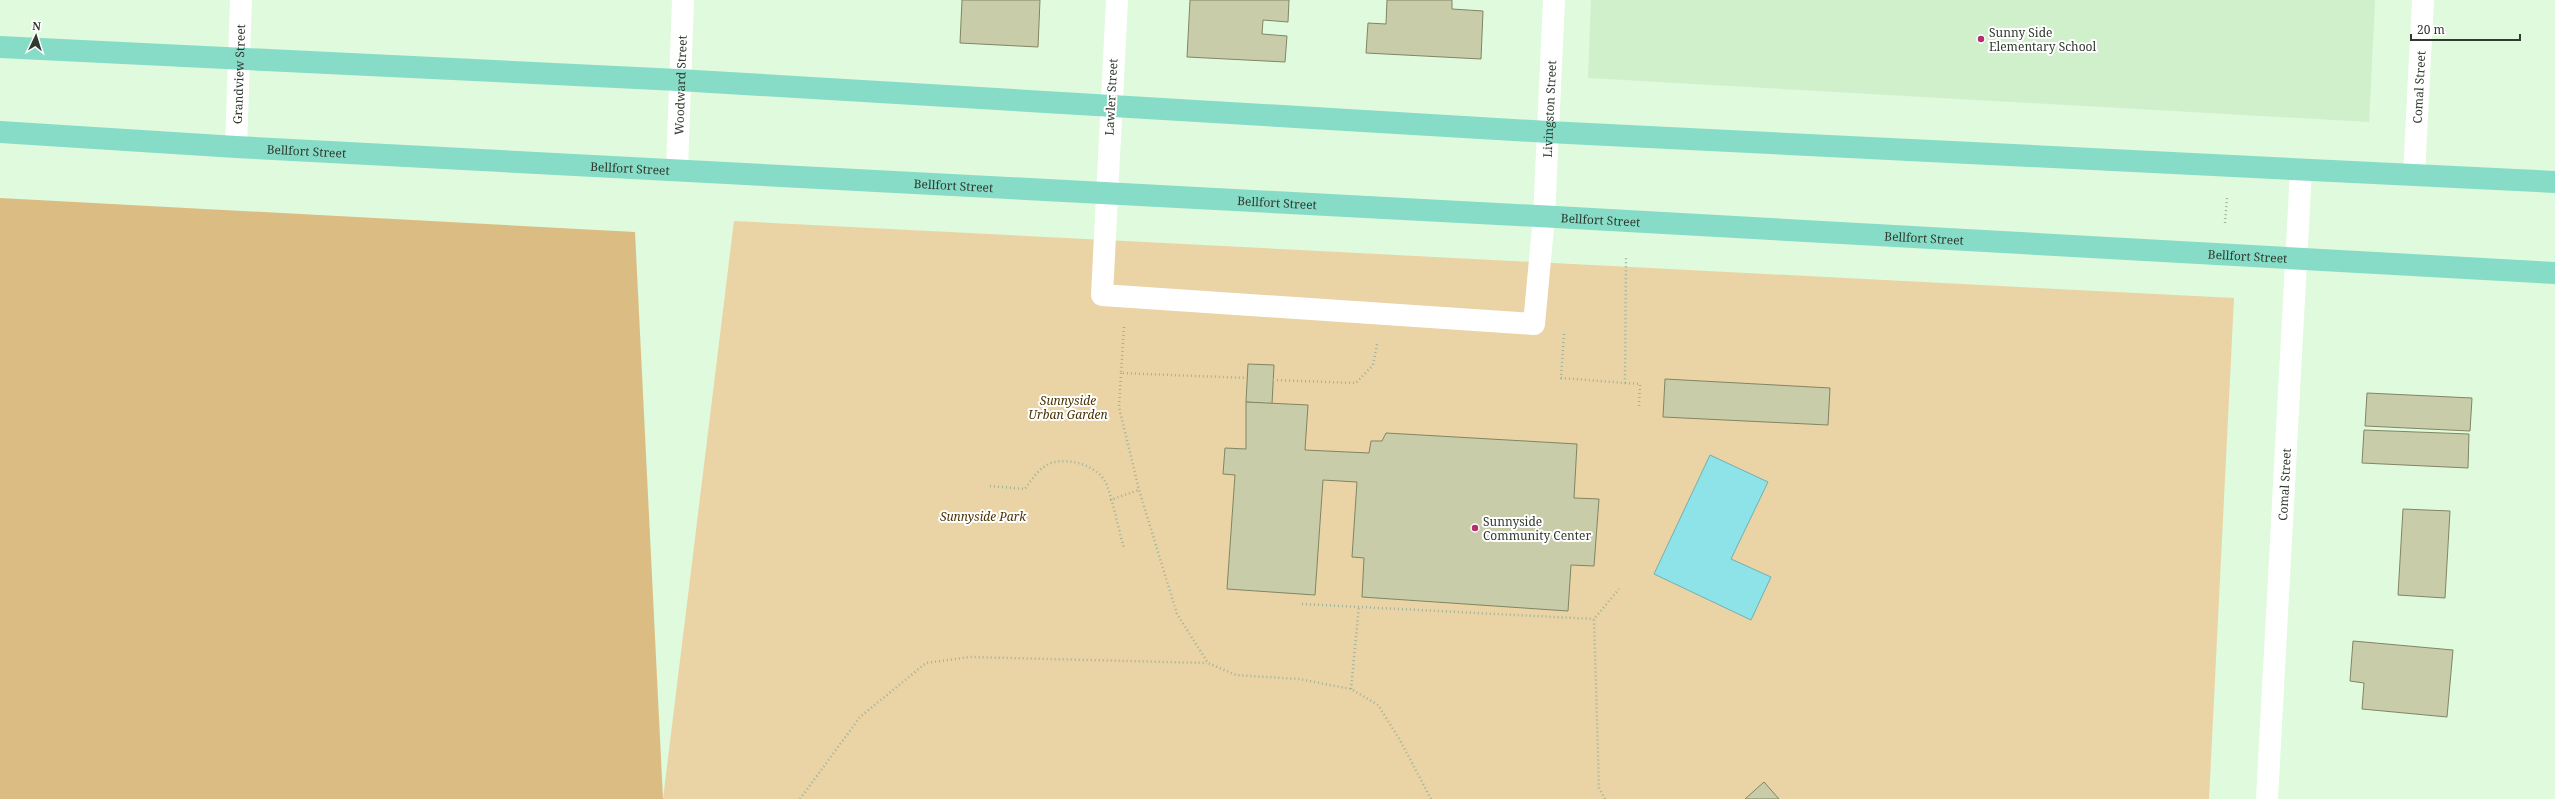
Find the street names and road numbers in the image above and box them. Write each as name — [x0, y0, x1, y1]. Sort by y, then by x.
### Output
street label: Grandview Street — [228, 24, 249, 124]
street label: Woodward Street — [670, 35, 690, 135]
street label: Comal Street — [2408, 50, 2429, 124]
street label: Lawler Street — [1100, 58, 1122, 136]
street label: Livingston Street — [1538, 60, 1560, 158]
street label: Bellfort Street — [266, 140, 347, 161]
street label: Bellfort Street — [590, 157, 670, 179]
street label: Bellfort Street — [913, 174, 994, 196]
street label: Bellfort Street — [1237, 192, 1317, 213]
street label: Bellfort Street — [1560, 209, 1641, 230]
street label: Bellfort Street — [1884, 227, 1964, 248]
street label: Bellfort Street — [2207, 245, 2288, 266]
street label: Comal Street — [2274, 448, 2294, 521]

